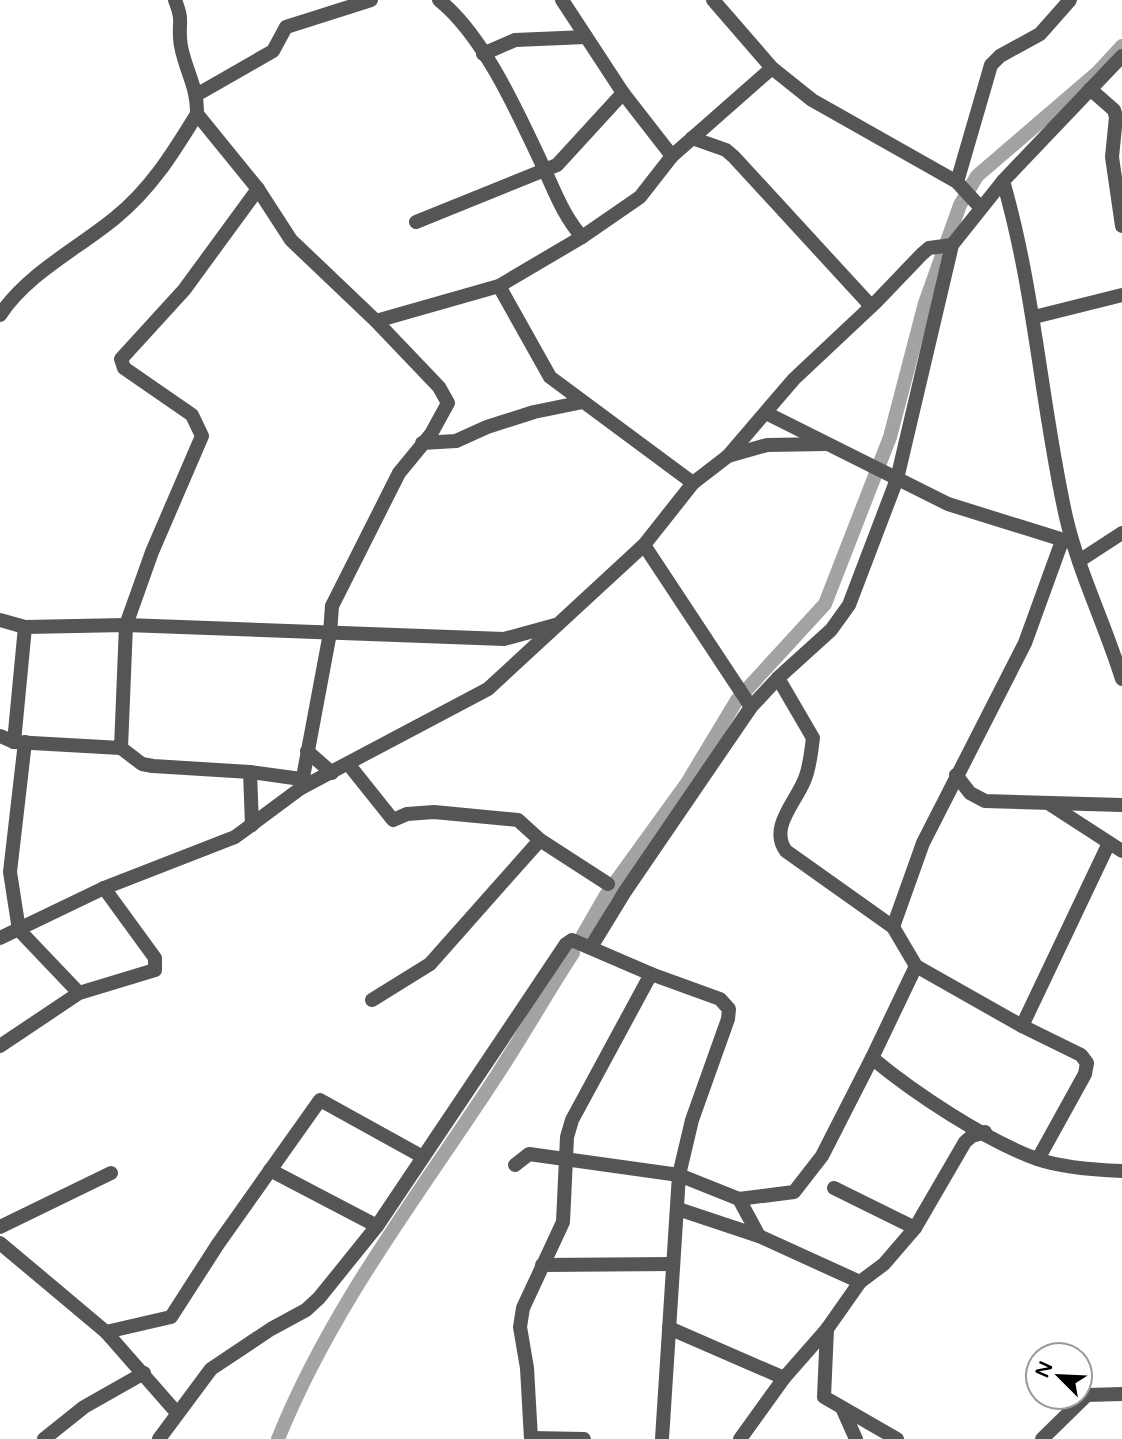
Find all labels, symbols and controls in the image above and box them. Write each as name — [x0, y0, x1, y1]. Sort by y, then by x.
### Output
north arrow — [1024, 1341, 1094, 1411]
text: N — [1031, 1358, 1058, 1381]

